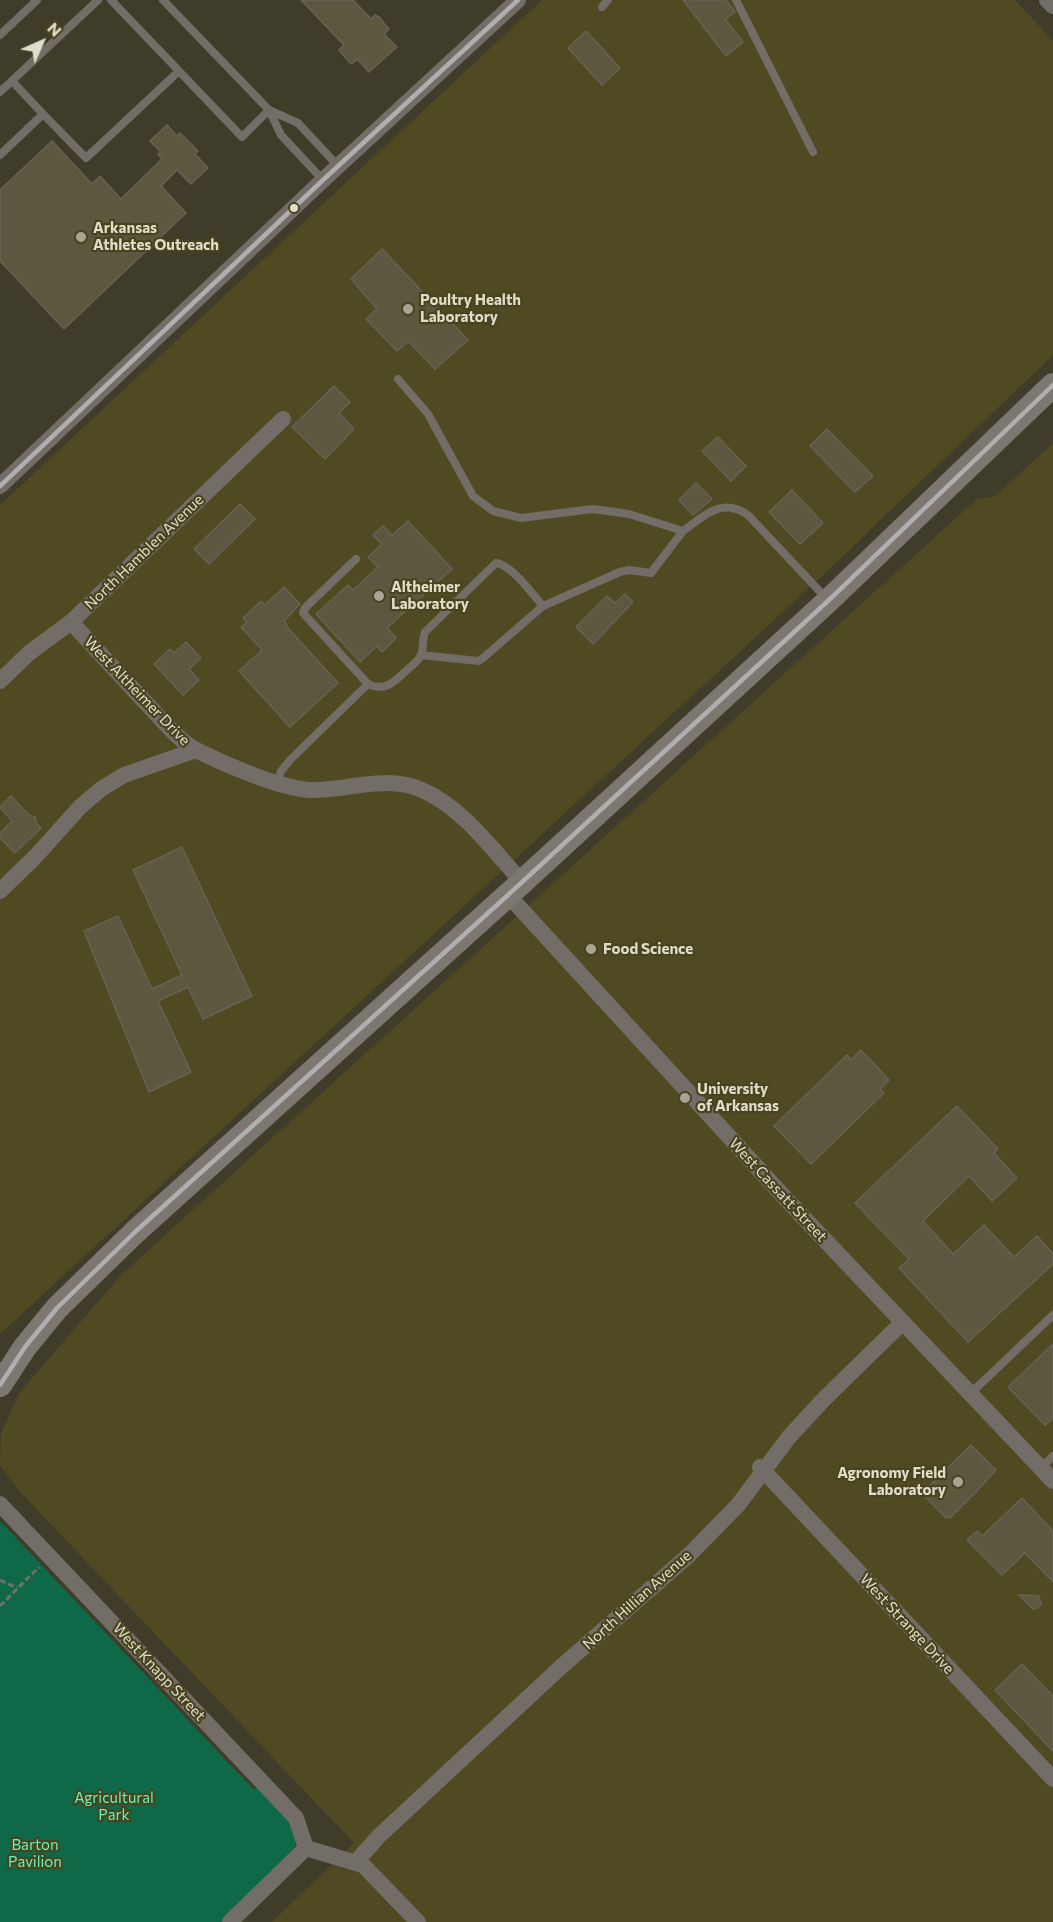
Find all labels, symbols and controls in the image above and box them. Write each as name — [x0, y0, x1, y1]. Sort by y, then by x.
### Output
north arrow — [12, 12, 72, 72]
text: N — [44, 18, 66, 40]
unlabelled marker — [288, 202, 300, 214]
place label: Arkansas Athletes Outreach — [93, 219, 219, 254]
marker: Arkansas Athletes Outreach — [74, 230, 88, 244]
place label: Poultry Health Laboratory — [420, 291, 521, 326]
marker: Poultry Health Laboratory — [401, 302, 415, 316]
street label: North Hamblen Avenue — [81, 491, 207, 613]
place label: Altheimer Laboratory — [391, 578, 469, 613]
marker: Altheimer Laboratory — [372, 589, 386, 603]
street label: West Altheimer Drive — [80, 633, 194, 749]
place label: Food Science — [603, 940, 693, 958]
marker: Food Science — [584, 942, 598, 956]
place label: University of Arkansas — [697, 1080, 779, 1115]
marker: University of Arkansas — [678, 1091, 692, 1105]
street label: West Cassatt Street — [725, 1134, 831, 1246]
place label: Agronomy Field Laboratory — [837, 1464, 946, 1499]
marker: Agronomy Field Laboratory — [951, 1475, 965, 1489]
street label: North Hillian Avenue — [579, 1547, 695, 1653]
street label: West Strange Drive — [856, 1570, 958, 1678]
street label: West Knapp Street — [109, 1619, 209, 1725]
park label: Agricultural Park — [74, 1789, 154, 1824]
park label: Barton Pavilion — [8, 1836, 62, 1871]

